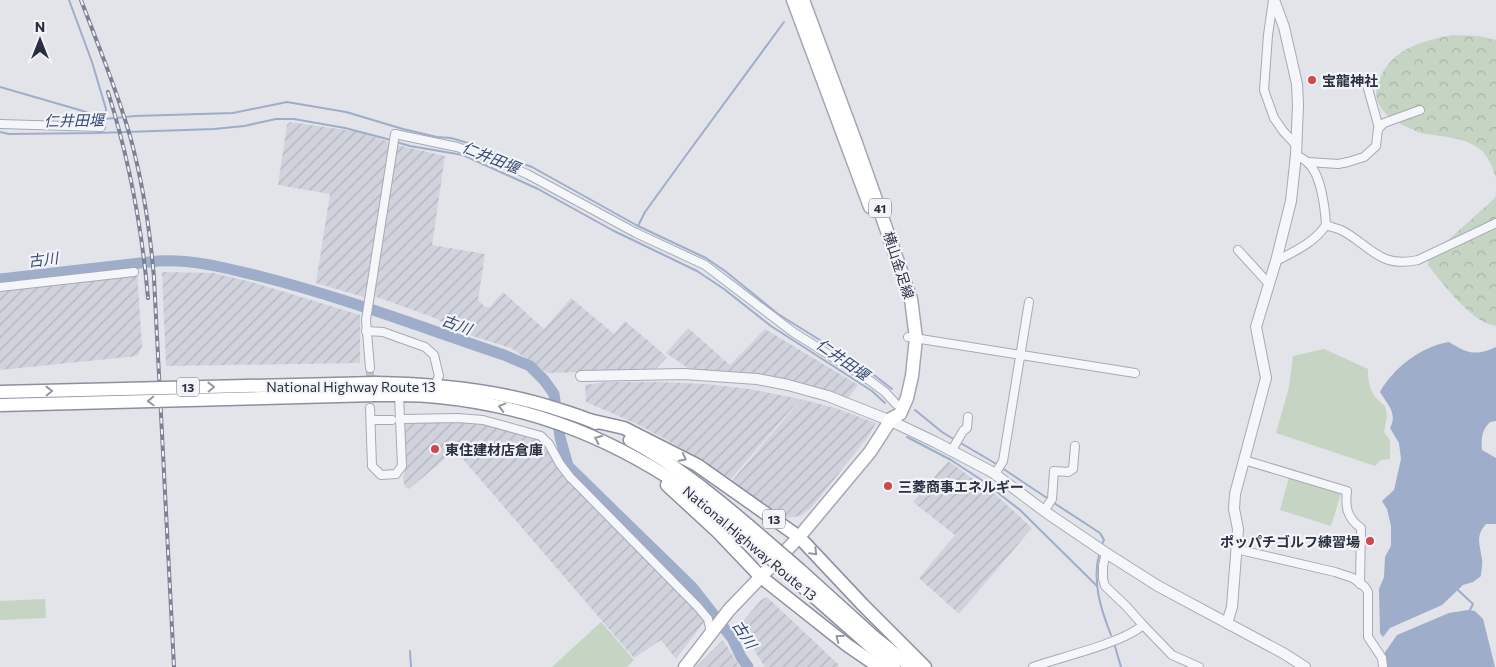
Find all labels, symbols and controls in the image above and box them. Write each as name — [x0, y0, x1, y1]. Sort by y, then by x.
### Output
north arrow — [15, 15, 65, 65]
text: N — [35, 18, 45, 35]
place label: 宝龍神社 — [1322, 72, 1378, 89]
marker: 宝龍神社 — [1306, 74, 1318, 86]
water label: 仁井田堰 — [44, 110, 107, 130]
water label: 仁井田堰 — [460, 137, 525, 178]
road number: 41 — [869, 198, 891, 218]
street label: 横山金足線 — [880, 229, 918, 301]
water label: 古川 — [27, 248, 61, 270]
water label: 古川 — [440, 310, 476, 338]
water label: 仁井田堰 — [813, 334, 875, 385]
road number: 13 — [177, 378, 199, 397]
street label: National Highway Route 13 — [266, 378, 436, 395]
one-way arrow — [208, 382, 215, 392]
one-way arrow — [45, 386, 53, 396]
one-way arrow — [147, 395, 155, 406]
one-way arrow — [497, 402, 506, 413]
one-way arrow — [594, 434, 603, 445]
place label: 東住建材店倉庫 — [445, 441, 543, 458]
marker: 東住建材店倉庫 — [429, 443, 441, 455]
one-way arrow — [677, 451, 686, 461]
place label: 三菱商事エネルギー — [898, 478, 1024, 495]
marker: 三菱商事エネルギー — [882, 480, 894, 492]
street label: National Highway Route 13 — [680, 482, 820, 604]
road number: 13 — [763, 509, 785, 528]
place label: ポッパチゴルフ練習場 — [1220, 533, 1360, 550]
marker: ポッパチゴルフ練習場 — [1364, 535, 1376, 547]
one-way arrow — [808, 546, 817, 555]
water label: 古川 — [729, 617, 762, 653]
one-way arrow — [836, 636, 845, 644]

